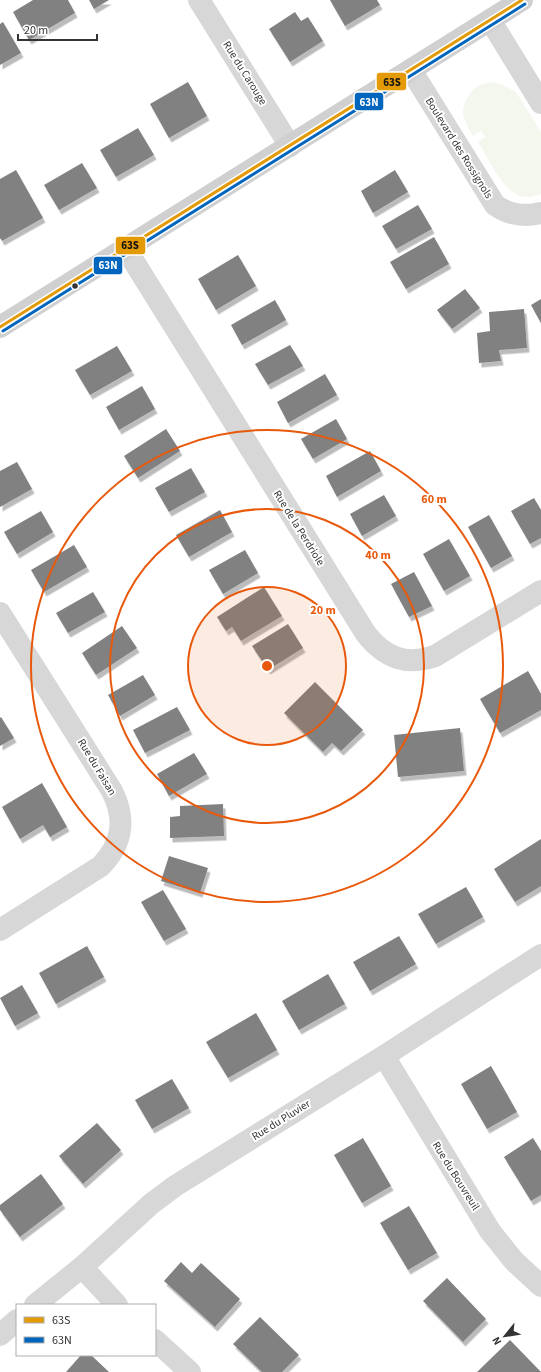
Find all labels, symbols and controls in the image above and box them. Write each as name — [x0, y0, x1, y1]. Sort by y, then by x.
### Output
scale bar — [18, 16, 97, 42]
text: 20 m — [24, 22, 48, 39]
street label: Rue du Carouge — [219, 38, 271, 108]
line badge: 63S — [376, 72, 407, 91]
text: 63S — [383, 75, 401, 90]
line badge: 63N — [354, 92, 384, 111]
text: 63N — [360, 95, 378, 110]
street label: Boulevard des Rossignols — [422, 95, 496, 202]
line badge: 63S — [115, 236, 146, 255]
text: 63S — [121, 238, 139, 253]
line badge: 63N — [93, 256, 123, 275]
text: 63N — [99, 258, 117, 273]
unlabelled marker — [70, 281, 80, 291]
street label: Rue de la Perdriole — [270, 487, 328, 569]
text: 60 m — [421, 491, 447, 508]
text: 40 m — [365, 547, 391, 564]
text: 20 m — [310, 602, 336, 619]
centre of rings — [260, 659, 274, 673]
street label: Rue du Faisan — [74, 736, 120, 798]
street label: Rue du Pluvier — [249, 1096, 313, 1144]
street label: Rue du Bouvreuil — [429, 1139, 483, 1213]
legend — [16, 1304, 156, 1356]
text: 63S — [52, 1312, 70, 1329]
north arrow — [485, 1316, 525, 1356]
text: 63N — [52, 1332, 72, 1349]
text: N — [488, 1334, 505, 1348]

